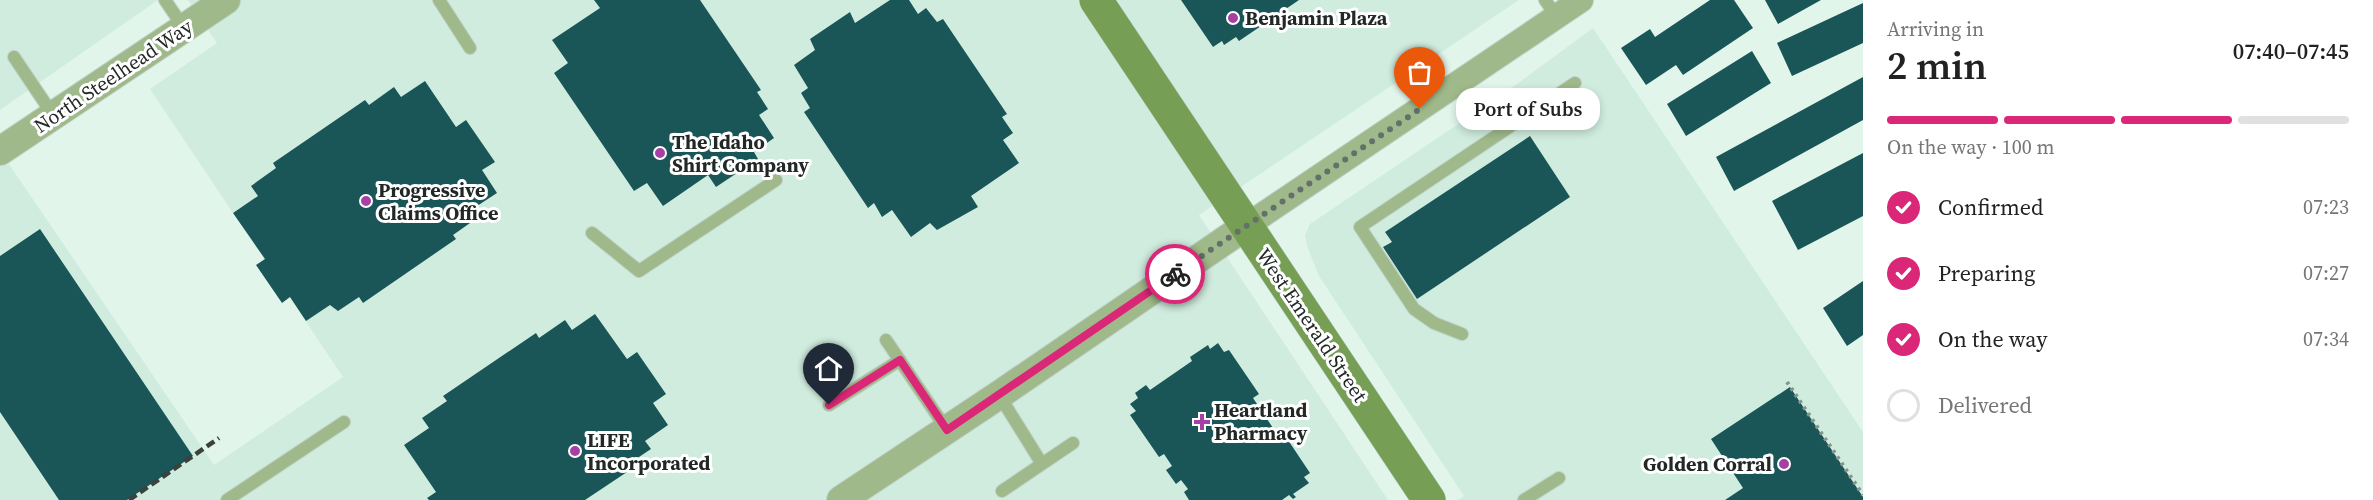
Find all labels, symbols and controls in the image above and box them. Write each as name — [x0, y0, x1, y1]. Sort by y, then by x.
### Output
place label: Benjamin Plaza — [1245, 4, 1388, 32]
marker: Benjamin Plaza — [1226, 11, 1240, 25]
street label: North Steelhead Way — [28, 12, 198, 140]
text: Arriving in — [1887, 15, 1984, 43]
text: 07:40–07:45 — [2233, 36, 2349, 66]
text: 2 min — [1887, 39, 1987, 92]
pin — [1394, 47, 1445, 109]
icon: bag — [1403, 56, 1436, 89]
callout: Port of Subs — [1456, 88, 1600, 130]
text: Port of Subs — [1474, 95, 1582, 123]
place label: The Idaho Shirt Company — [672, 128, 809, 179]
text: On the way · 100 m — [1887, 133, 2054, 161]
marker: The Idaho Shirt Company — [653, 146, 667, 160]
place label: Progressive Claims Office — [378, 176, 498, 227]
icon: check — [1887, 191, 1920, 224]
text: Confirmed — [1938, 192, 2043, 222]
text: 07:23 — [2303, 193, 2349, 221]
marker: Progressive Claims Office — [359, 194, 373, 208]
street label: West Emerald Street — [1250, 242, 1374, 408]
courier — [1145, 244, 1205, 304]
icon: check — [1887, 257, 1920, 290]
icon: bike — [1159, 258, 1192, 291]
text: Preparing — [1938, 258, 2035, 288]
text: 07:27 — [2303, 259, 2349, 287]
icon: check — [1887, 323, 1920, 356]
text: On the way — [1938, 324, 2047, 354]
text: 07:34 — [2303, 325, 2349, 353]
pin — [803, 343, 854, 405]
icon: home — [812, 352, 845, 385]
text: Delivered — [1938, 390, 2032, 420]
place label: Heartland Pharmacy — [1214, 396, 1308, 447]
marker: Heartland Pharmacy — [1195, 415, 1209, 429]
place label: LIFE Incorporated — [587, 426, 710, 477]
marker: LIFE Incorporated — [568, 444, 582, 458]
place label: Golden Corral — [1643, 450, 1772, 478]
marker: Golden Corral — [1777, 457, 1791, 471]

